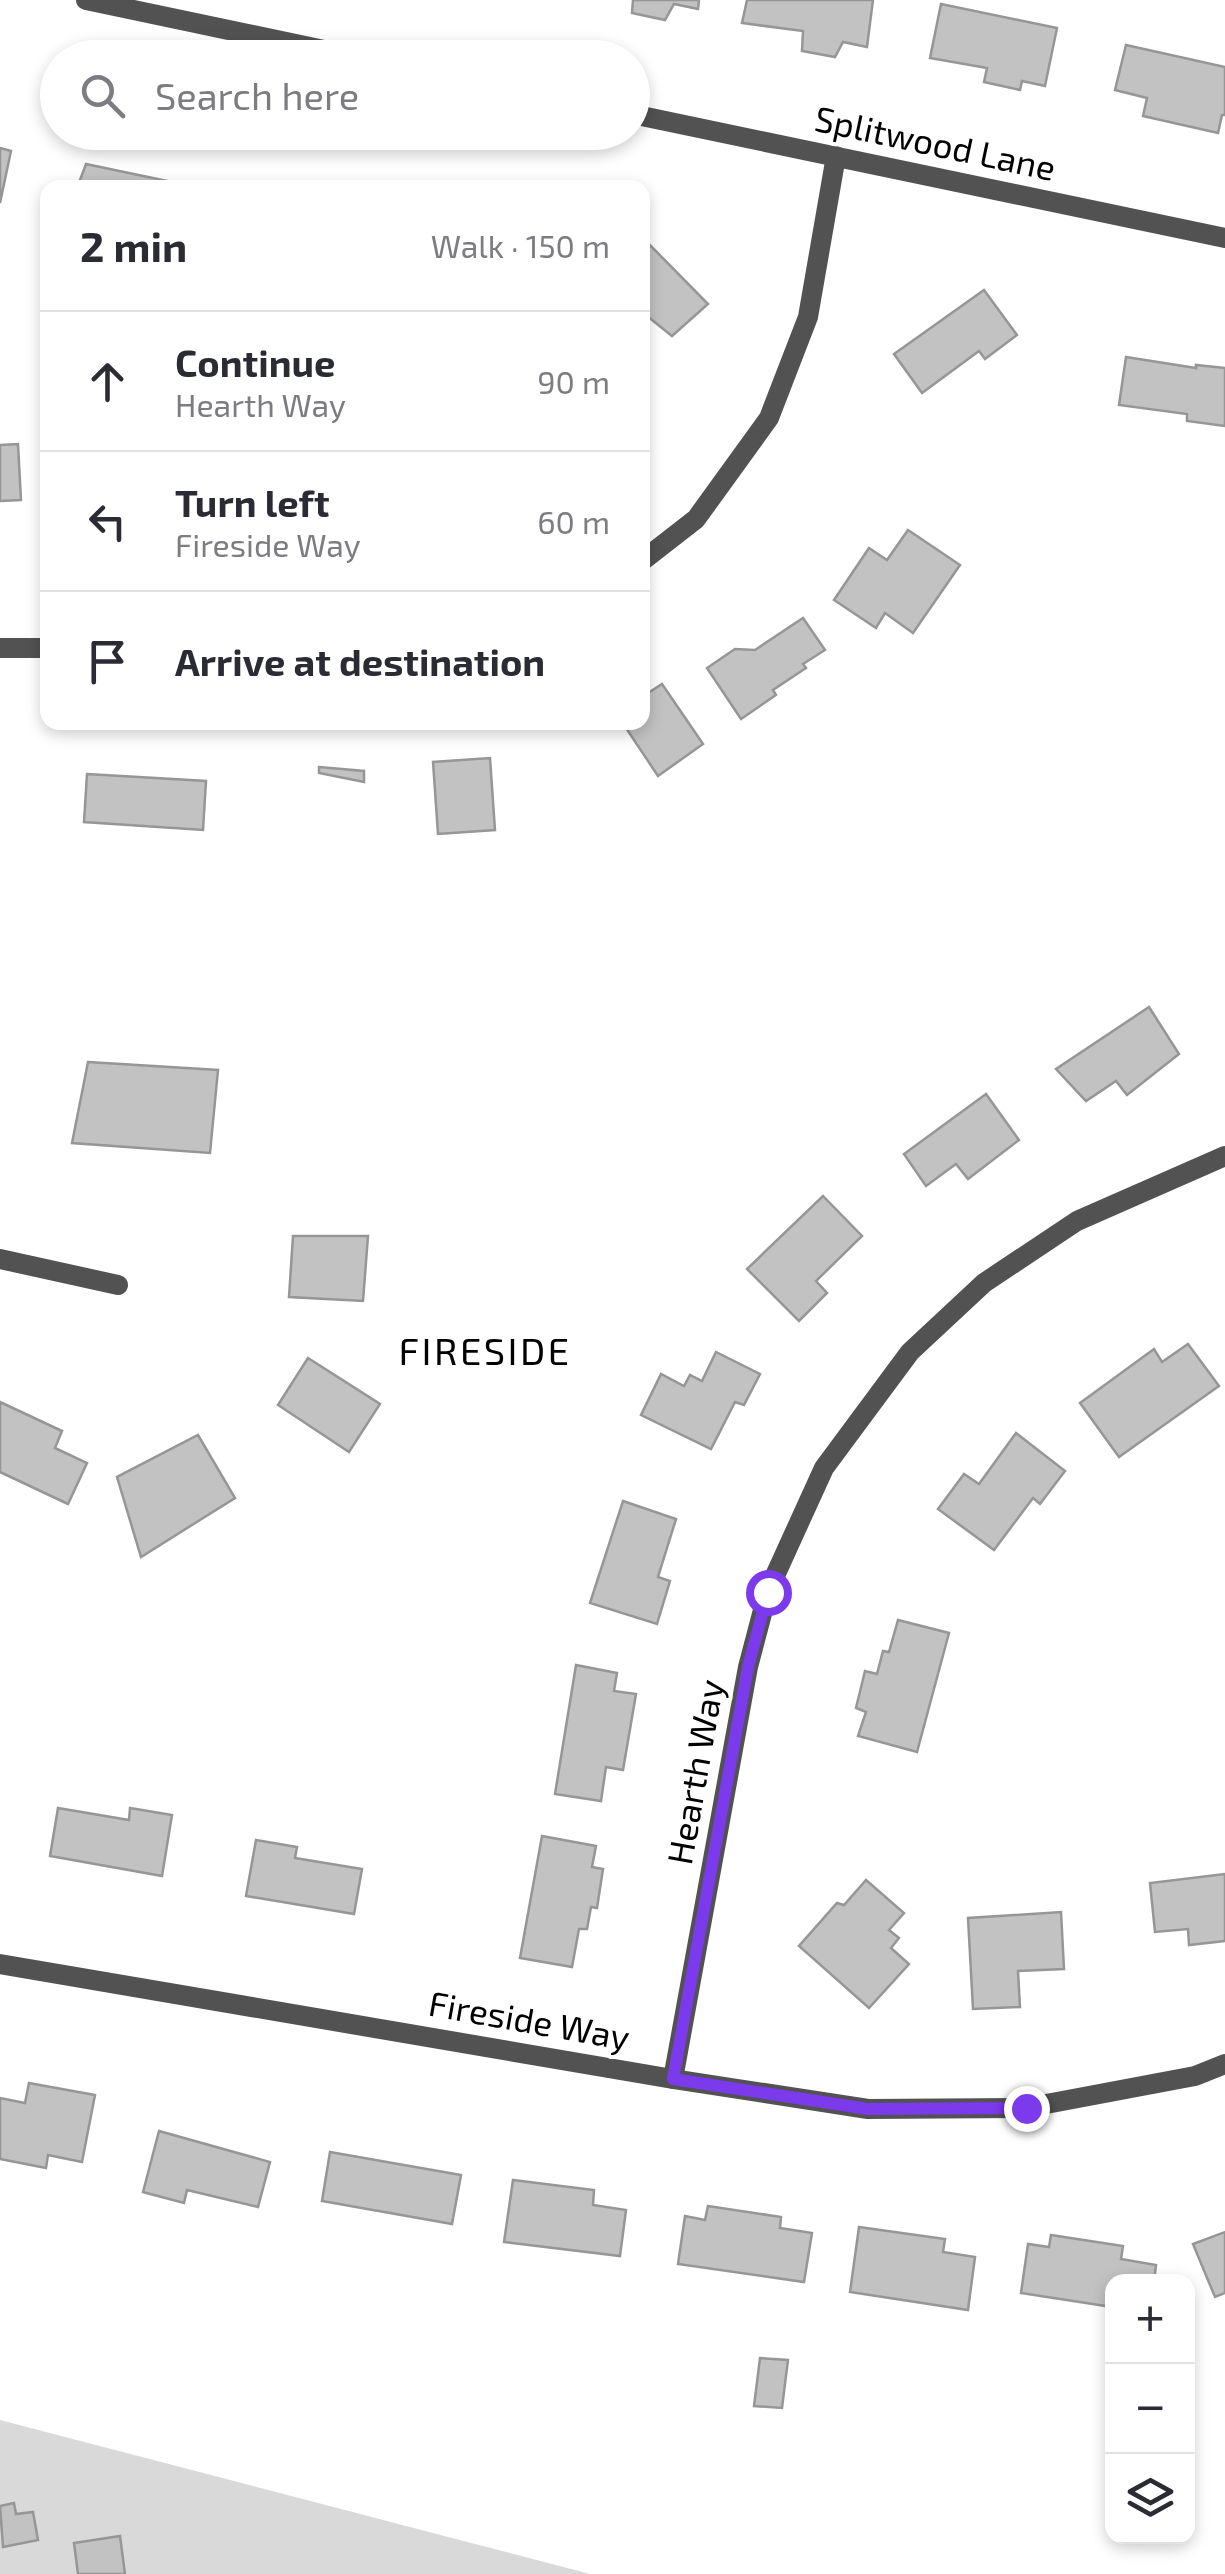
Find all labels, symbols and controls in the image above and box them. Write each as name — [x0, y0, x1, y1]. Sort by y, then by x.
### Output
search box — [40, 40, 650, 150]
icon: search — [75, 68, 130, 123]
text: Search here — [155, 72, 359, 118]
street label: Splitwood Lane — [811, 96, 1060, 188]
text: 2 min — [80, 220, 187, 270]
text: Walk · 150 m — [431, 226, 610, 264]
text: Continue — [175, 339, 335, 385]
icon: ahead — [80, 354, 135, 409]
text: 90 m — [537, 362, 610, 400]
text: Hearth Way — [175, 385, 346, 423]
text: Turn left — [175, 479, 330, 525]
icon: left — [80, 494, 135, 549]
text: 60 m — [537, 502, 610, 540]
text: Fireside Way — [175, 525, 361, 563]
icon: arrive — [80, 634, 135, 689]
text: Arrive at destination — [175, 638, 545, 684]
district label: FIRESIDE — [399, 1327, 572, 1373]
route start — [746, 1570, 792, 1616]
street label: Hearth Way — [657, 1676, 731, 1867]
street label: Fireside Way — [426, 1981, 633, 2057]
route end — [1004, 2086, 1050, 2132]
map controls — [1105, 2274, 1195, 2544]
button: + — [1105, 2274, 1195, 2364]
button: − — [1105, 2364, 1195, 2454]
button: layers — [1105, 2454, 1195, 2544]

